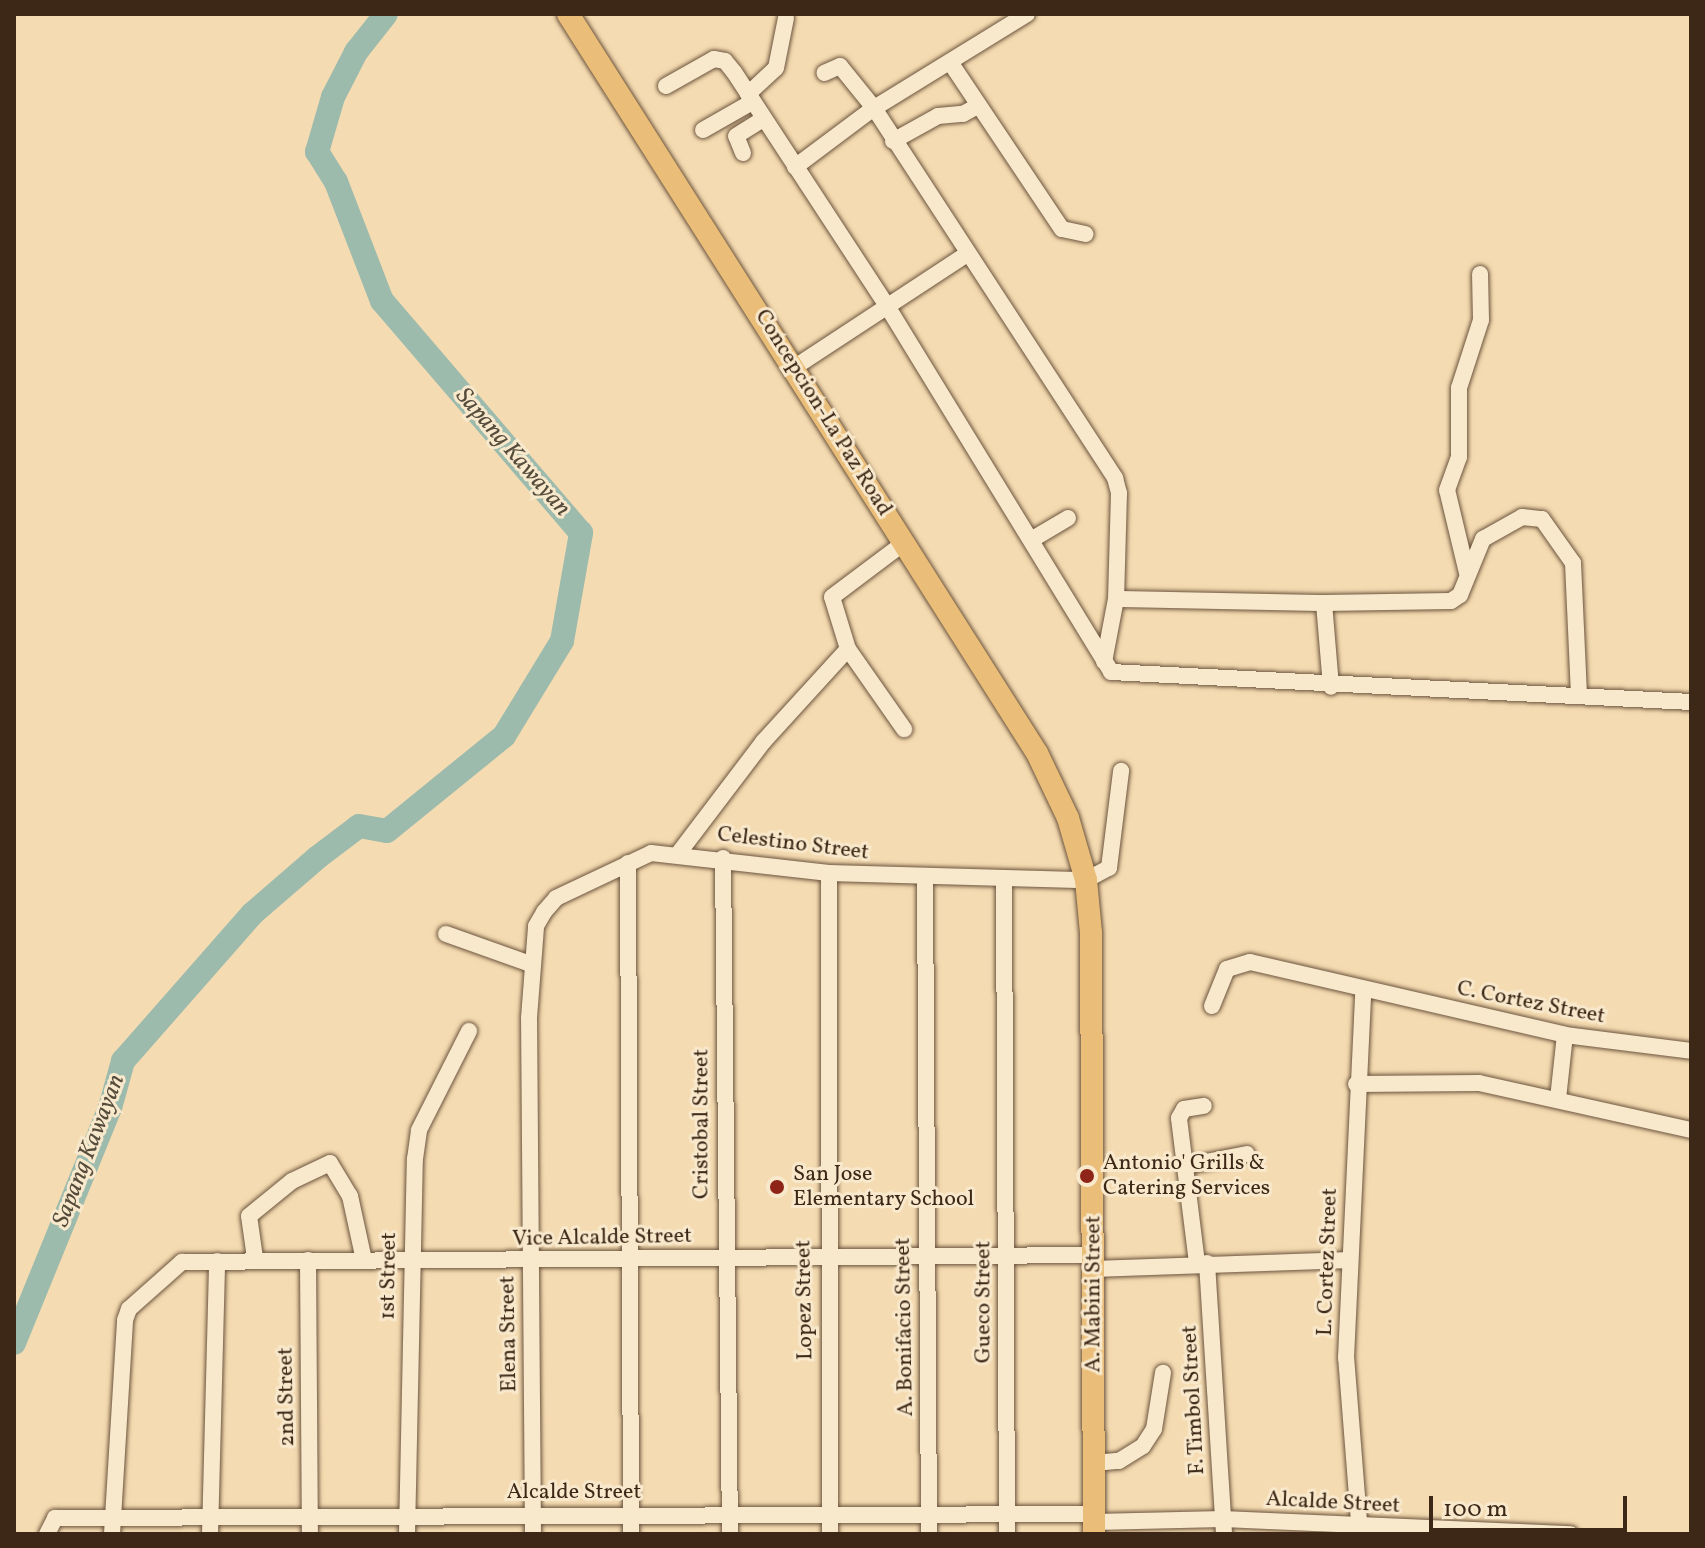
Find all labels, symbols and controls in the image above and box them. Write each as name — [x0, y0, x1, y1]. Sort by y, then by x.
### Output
street label: Concepcion-La Paz Road — [749, 305, 897, 521]
water label: Sapang Kawayan — [448, 383, 576, 523]
street label: Celestino Street — [716, 822, 870, 866]
street label: C. Cortez Street — [1455, 976, 1607, 1030]
street label: Cristobal Street — [689, 1049, 715, 1199]
water label: Sapang Kawayan — [48, 1071, 132, 1231]
place label: Antonio' Grills & Catering Services — [1103, 1150, 1270, 1202]
place label: San Jose Elementary School — [793, 1161, 975, 1212]
marker: Antonio' Grills & Catering Services — [1078, 1167, 1096, 1185]
marker: San Jose Elementary School — [768, 1178, 786, 1196]
street label: L. Cortez Street — [1312, 1187, 1344, 1337]
street label: A. Mabini Street — [1081, 1216, 1107, 1372]
street label: Vice Alcalde Street — [512, 1223, 692, 1253]
street label: 1st Street — [375, 1232, 403, 1320]
street label: A. Bonifacio Street — [890, 1237, 920, 1417]
street label: Lopez Street — [791, 1240, 819, 1360]
street label: Gueco Street — [971, 1241, 997, 1363]
street label: Elena Street — [495, 1276, 523, 1392]
street label: F. Timbol Street — [1177, 1324, 1211, 1476]
street label: 2nd Street — [273, 1347, 301, 1447]
street label: Alcalde Street — [507, 1480, 641, 1506]
scale bar — [1433, 1480, 1631, 1530]
street label: Alcalde Street — [1265, 1486, 1401, 1520]
text: 100 m — [1443, 1493, 1508, 1527]

